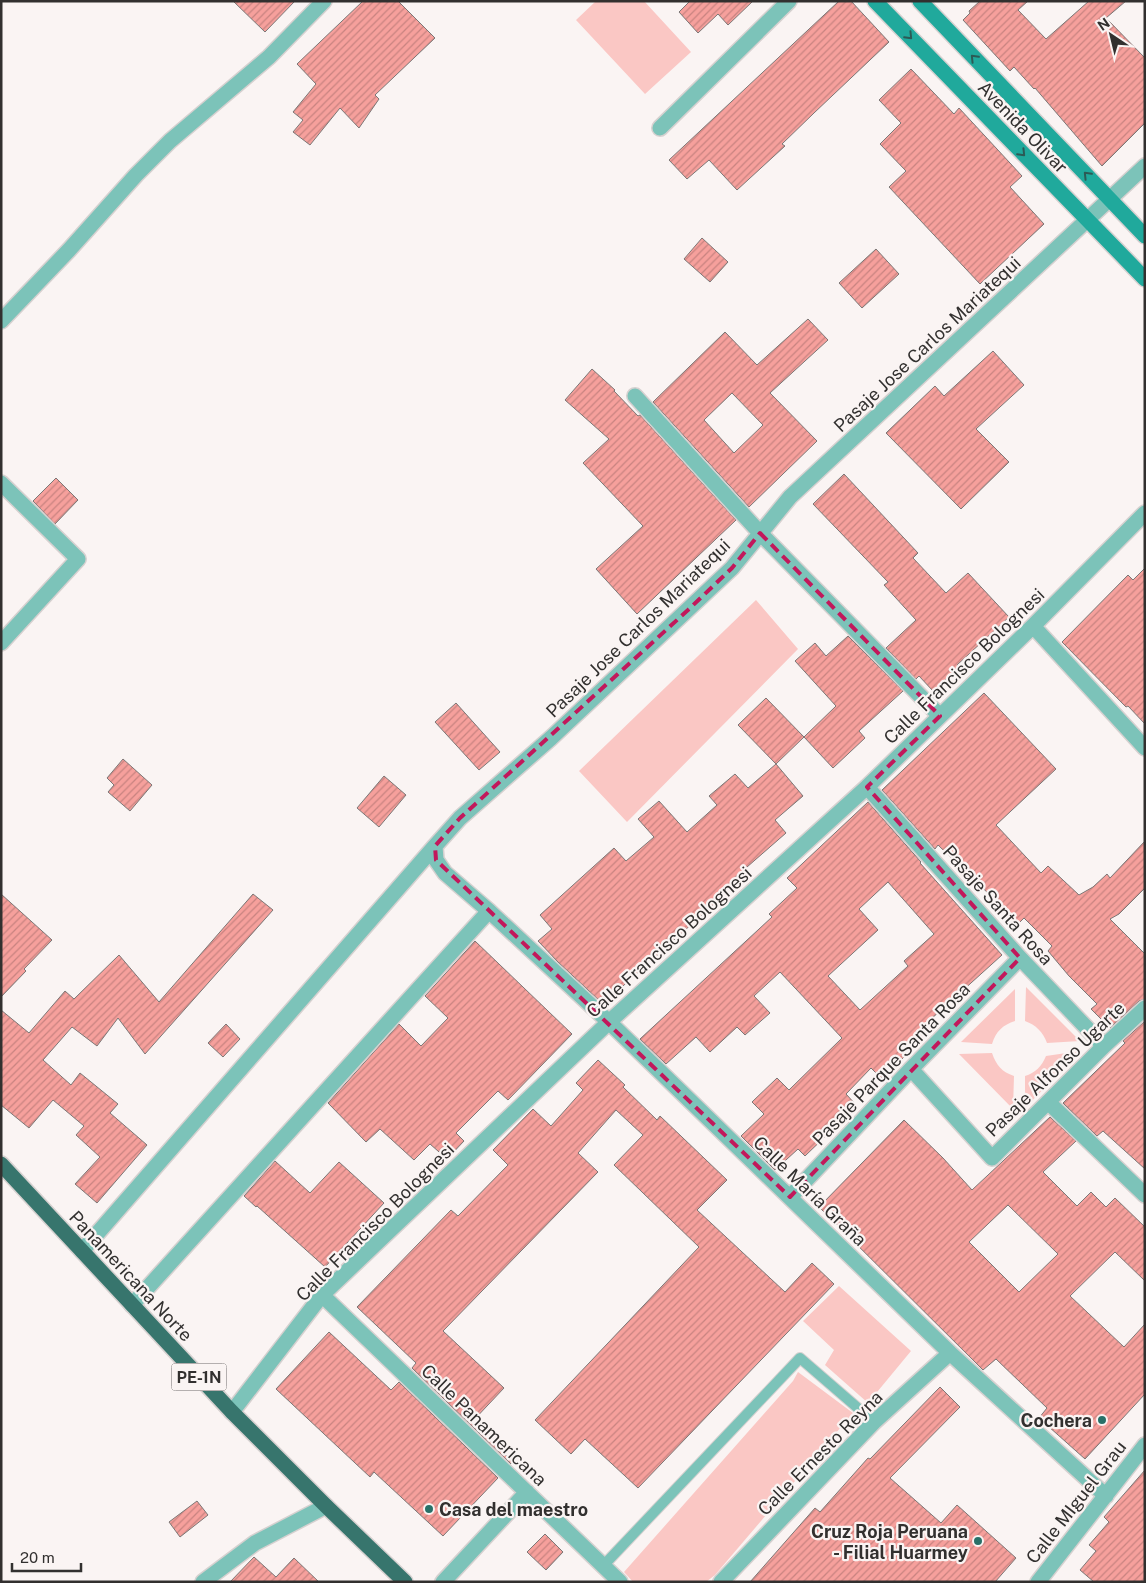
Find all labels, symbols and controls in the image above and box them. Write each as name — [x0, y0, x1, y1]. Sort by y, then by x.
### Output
north arrow — [1086, 10, 1136, 60]
text: N — [1094, 15, 1113, 34]
one-way arrow — [903, 31, 912, 40]
one-way arrow — [971, 55, 980, 64]
street label: Avenida Olivar — [974, 77, 1072, 177]
one-way arrow — [1016, 147, 1025, 156]
one-way arrow — [1084, 172, 1093, 181]
street label: Pasaje Jose Carlos Mariatequi — [829, 252, 1025, 436]
street label: Pasaje Jose Carlos Mariatequi — [542, 534, 734, 722]
street label: Calle Francisco Bolognesi — [879, 584, 1049, 748]
street label: Pasaje Santa Rosa — [939, 841, 1057, 969]
street label: Calle Francisco Bolognesi — [582, 862, 756, 1022]
street label: Pasaje Parque Santa Rosa — [808, 978, 974, 1150]
street label: Pasaje Alfonso Ugarte — [981, 997, 1129, 1141]
street label: Calle María Graña — [749, 1132, 871, 1250]
street label: Calle Francisco Bolognesi — [292, 1139, 458, 1305]
street label: Panamericana Norte — [65, 1206, 197, 1346]
street label: Calle Panamericana — [417, 1360, 551, 1490]
road number: PE-1N — [172, 1364, 226, 1390]
street label: Calle Ernesto Reyna — [753, 1386, 887, 1520]
place label: Cochera — [1020, 1410, 1092, 1431]
marker: Cochera — [1096, 1414, 1108, 1426]
street label: Calle MIguel Grau — [1022, 1437, 1130, 1567]
place label: Casa del maestro — [439, 1499, 588, 1520]
marker: Casa del maestro — [423, 1503, 435, 1515]
place label: Cruz Roja Peruana - Filial Huarmey — [811, 1521, 968, 1563]
marker: Cruz Roja Peruana - Filial Huarmey — [972, 1535, 984, 1547]
scale bar — [12, 1540, 81, 1572]
text: 20 m — [20, 1549, 55, 1566]

